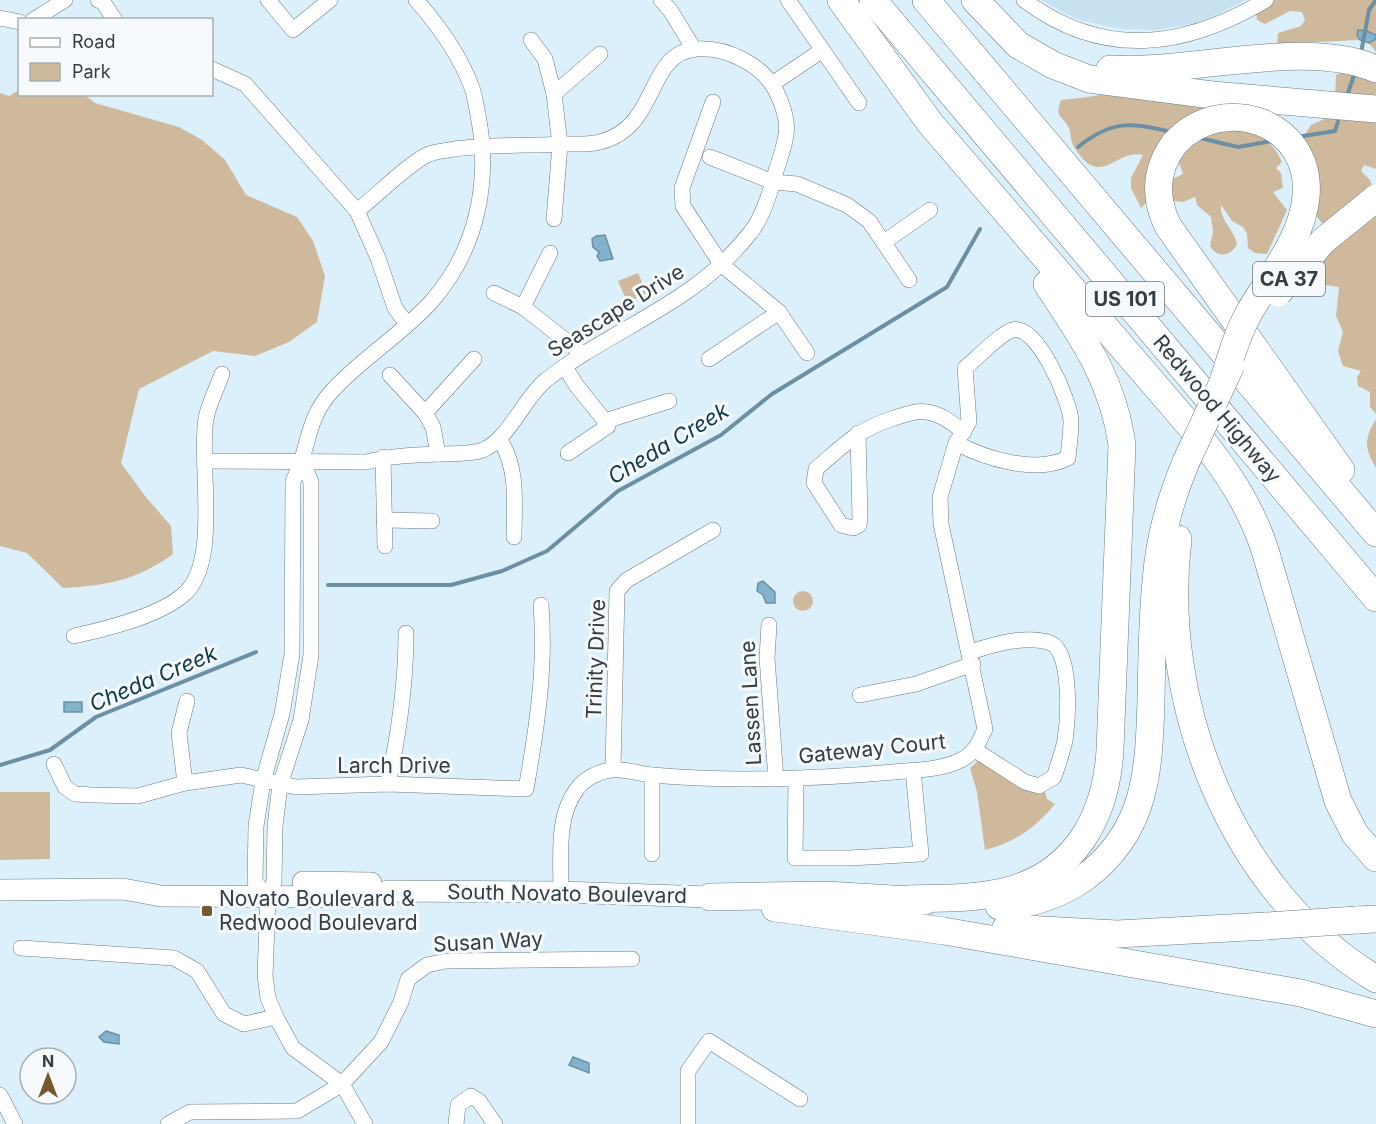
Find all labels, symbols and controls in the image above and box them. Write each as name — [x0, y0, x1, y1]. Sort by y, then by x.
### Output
legend — [18, 18, 213, 96]
text: Road — [72, 31, 115, 52]
text: Park — [72, 61, 111, 82]
street label: Seascape Drive — [543, 259, 688, 362]
road number: CA 37 — [1253, 262, 1325, 296]
road number: US 101 — [1086, 282, 1164, 316]
street label: Redwood Highway — [1148, 330, 1287, 488]
water label: Cheda Creek — [603, 396, 734, 489]
street label: Trinity Drive — [581, 598, 610, 720]
water label: Cheda Creek — [85, 639, 222, 717]
street label: Lassen Lane — [735, 640, 766, 766]
street label: Gateway Court — [797, 728, 947, 769]
street label: Larch Drive — [337, 753, 451, 778]
street label: South Novato Boulevard — [447, 879, 687, 908]
place label: Novato Boulevard & Redwood Boulevard — [219, 886, 418, 935]
marker: Novato Boulevard & Redwood Boulevard — [200, 904, 214, 918]
street label: Susan Way — [432, 926, 544, 957]
north arrow — [18, 1046, 78, 1106]
text: N — [42, 1051, 54, 1071]

